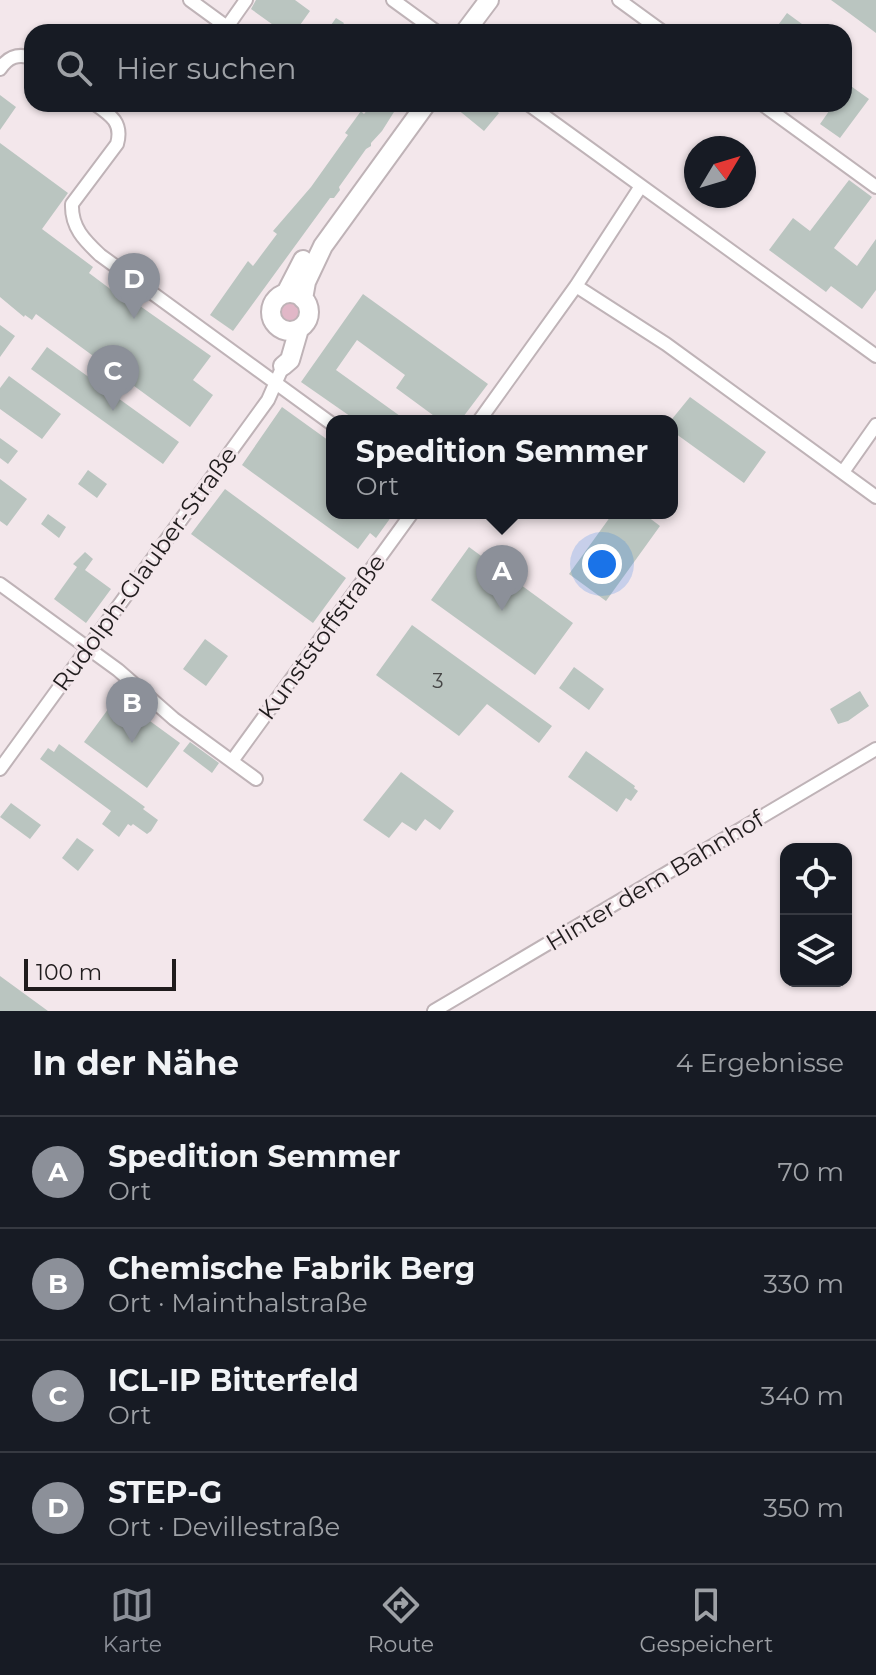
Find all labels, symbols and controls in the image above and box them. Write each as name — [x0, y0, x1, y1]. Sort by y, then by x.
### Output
search box — [24, 24, 852, 112]
icon: search — [52, 46, 96, 90]
text: Hier suchen — [116, 50, 297, 87]
north arrow — [684, 136, 756, 208]
pin: D — [108, 253, 160, 319]
pin: C — [87, 345, 139, 411]
popup — [326, 415, 678, 519]
text: Spedition Semmer — [356, 433, 648, 470]
street label: Rudolph-Glauber-Straße — [46, 441, 243, 697]
text: Ort — [356, 470, 399, 502]
your location — [582, 544, 622, 584]
pin: A — [476, 545, 528, 611]
street label: Kunststoffstraße — [252, 548, 391, 725]
house number: 3 — [432, 669, 444, 693]
pin: B — [106, 677, 158, 743]
street label: Hinter dem Bahnhof — [541, 804, 769, 957]
map controls — [780, 843, 852, 987]
button: locate — [780, 843, 852, 915]
button: layers — [780, 915, 852, 987]
scale bar — [24, 955, 176, 991]
text: 100 m — [36, 959, 102, 986]
text: In der Nähe — [32, 1042, 239, 1084]
text: 4 Ergebnisse — [676, 1047, 844, 1079]
text: Spedition Semmer — [108, 1138, 401, 1175]
text: A — [48, 1156, 68, 1188]
text: 70 m — [778, 1156, 844, 1188]
text: Ort — [108, 1175, 151, 1207]
text: Chemische Fabrik Berg — [108, 1250, 475, 1287]
text: B — [48, 1268, 68, 1300]
text: 330 m — [763, 1268, 844, 1300]
text: Ort · Mainthalstraße — [108, 1287, 368, 1319]
text: ICL-IP Bitterfeld — [108, 1362, 359, 1399]
text: C — [49, 1380, 67, 1412]
text: 340 m — [761, 1380, 844, 1412]
text: Ort — [108, 1399, 151, 1431]
text: STEP-G — [108, 1474, 222, 1511]
text: D — [47, 1492, 69, 1524]
text: 350 m — [763, 1492, 844, 1524]
text: Ort · Devillestraße — [108, 1511, 340, 1543]
tab: Karte — [103, 1583, 162, 1658]
tab: Route — [368, 1583, 434, 1658]
tab: Gespeichert — [640, 1583, 773, 1658]

